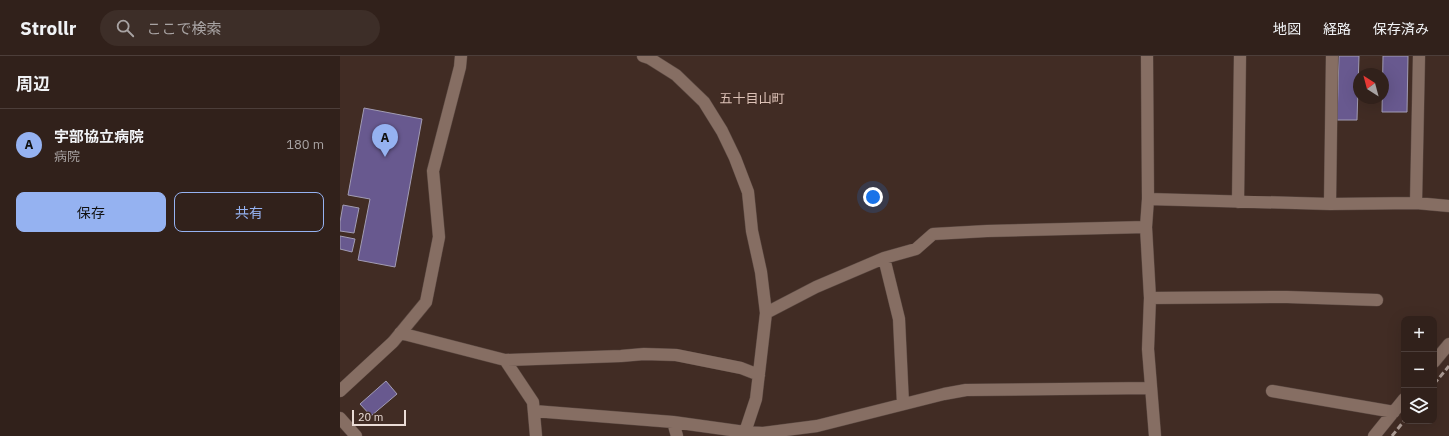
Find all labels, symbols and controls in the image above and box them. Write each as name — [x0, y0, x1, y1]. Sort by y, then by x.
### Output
search box — [100, 10, 380, 46]
text: Strollr — [20, 16, 76, 40]
icon: search — [114, 17, 136, 39]
text: ここで検索 — [146, 19, 221, 38]
text: 地図 — [1273, 20, 1301, 38]
text: 経路 — [1323, 20, 1351, 38]
text: 保存済み — [1373, 20, 1429, 38]
north arrow — [1353, 68, 1389, 104]
text: 周辺 — [16, 73, 50, 95]
district label: 五十目山町 — [719, 90, 785, 107]
pin: A — [372, 124, 398, 157]
text: 宇部協立病院 — [54, 127, 144, 146]
text: A — [25, 136, 33, 153]
text: 180 m — [286, 136, 324, 153]
text: 病院 — [54, 148, 80, 165]
your location — [863, 187, 883, 207]
button: 保存 — [16, 192, 166, 232]
button: 共有 — [174, 192, 324, 232]
map controls — [1401, 316, 1437, 424]
button: + — [1401, 316, 1437, 352]
button: − — [1401, 352, 1437, 388]
button: layers — [1401, 388, 1437, 424]
scale bar — [352, 408, 406, 427]
text: 20 m — [358, 410, 383, 424]

